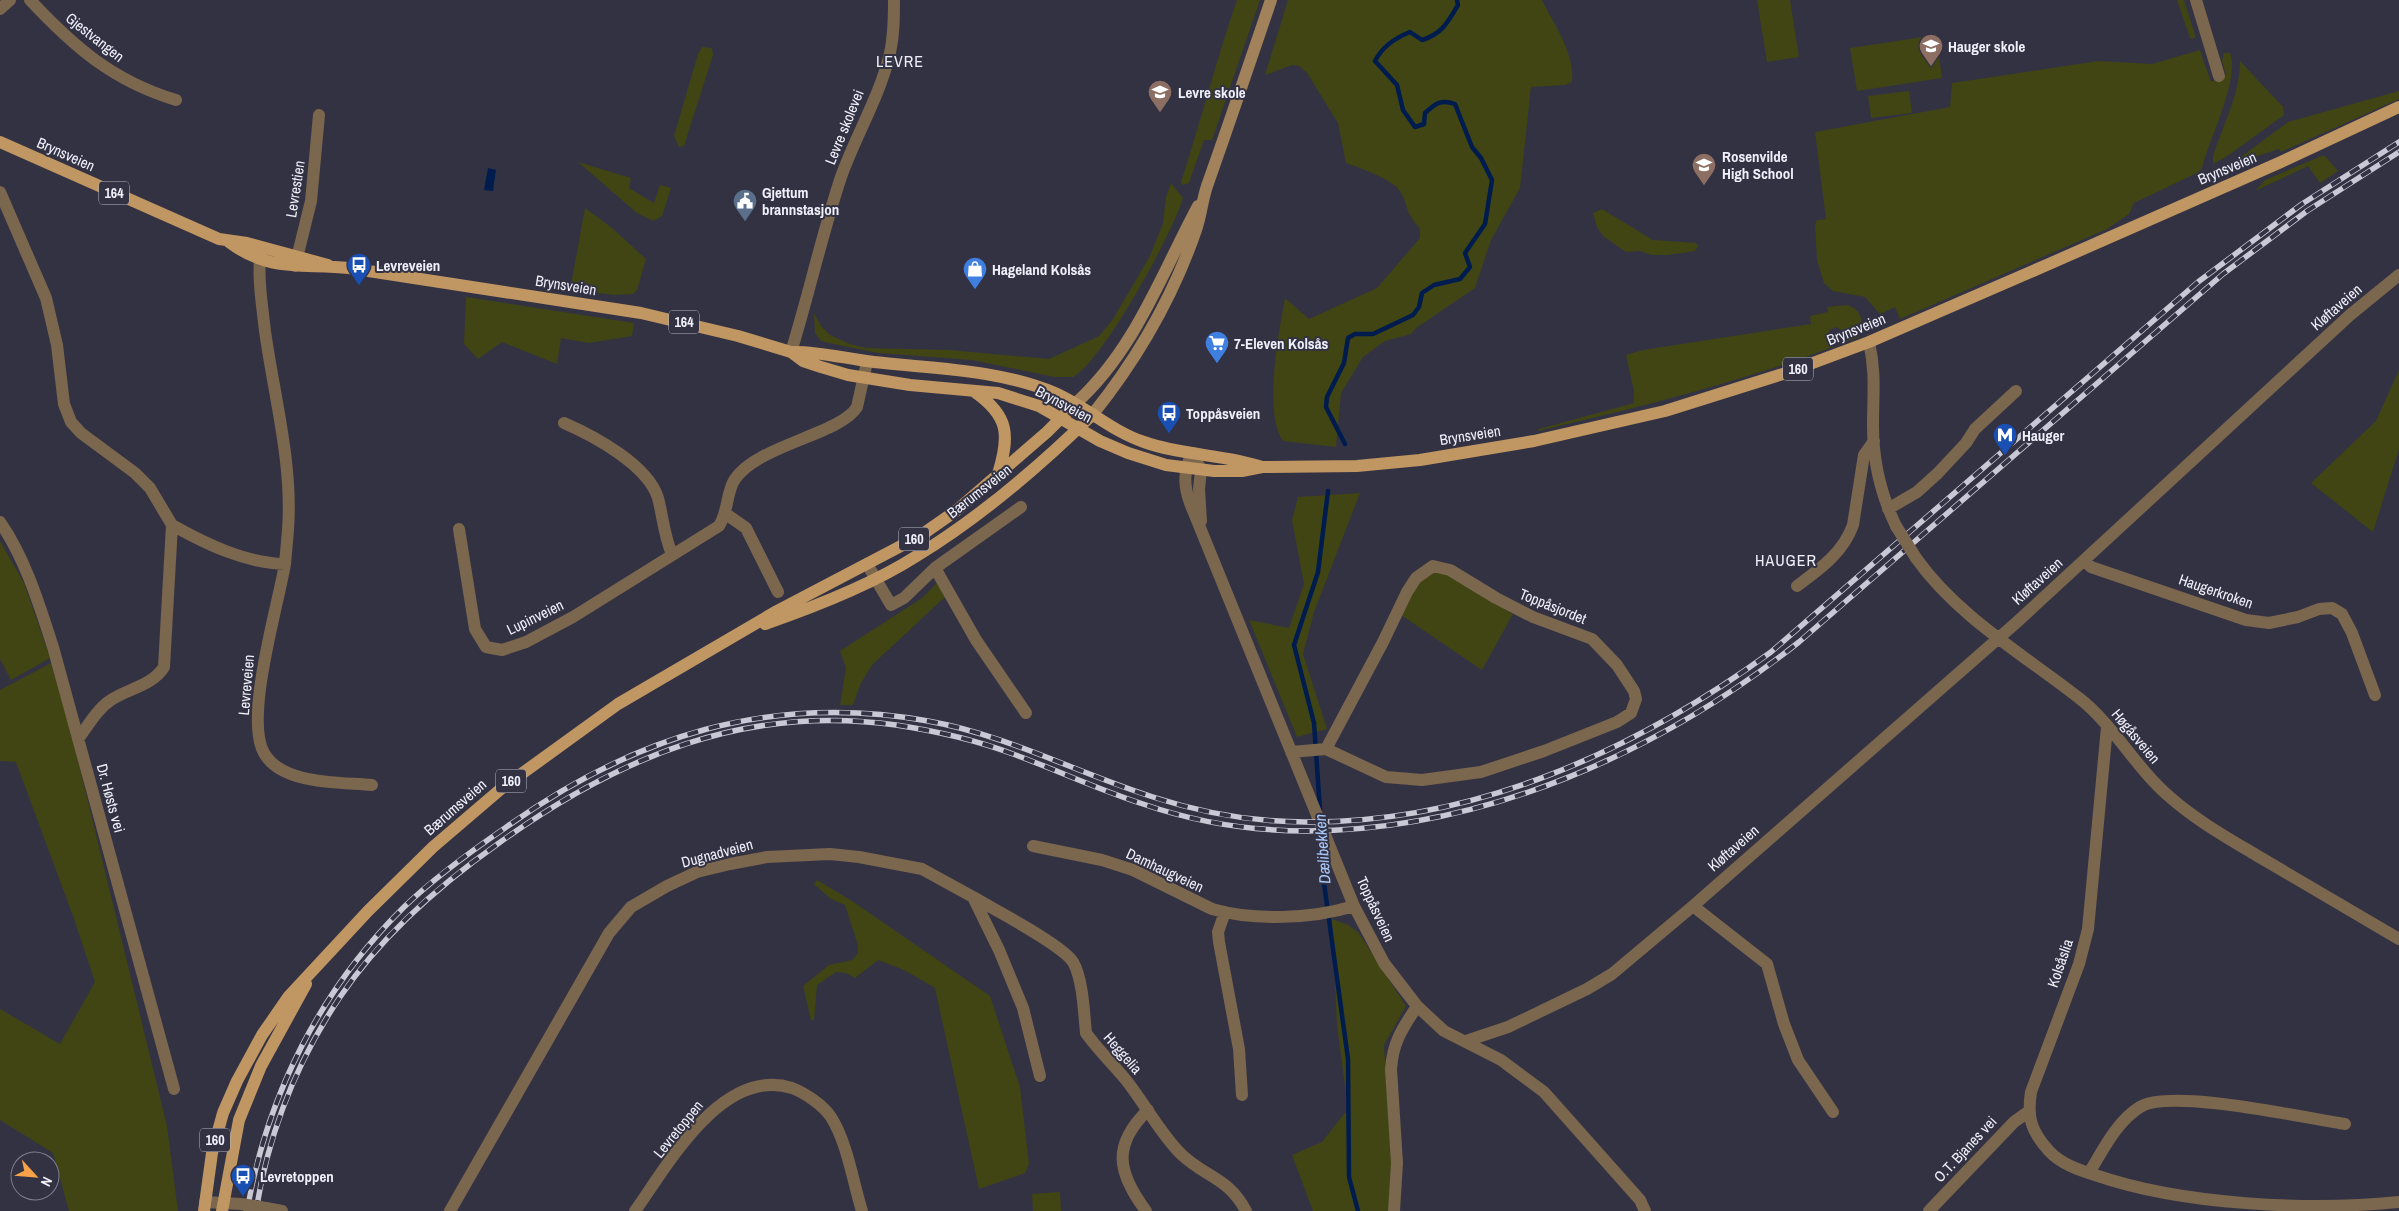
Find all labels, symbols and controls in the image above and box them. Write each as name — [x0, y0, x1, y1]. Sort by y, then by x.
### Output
street label: Gjestvangen — [61, 7, 129, 67]
school or university icon: Hauger skole — [1918, 33, 1944, 67]
place label: Hauger skole — [1948, 36, 2025, 57]
district label: LEVRE — [876, 50, 924, 72]
school or university icon: Levre skole — [1147, 79, 1173, 113]
place label: Levre skole — [1178, 82, 1246, 103]
street label: Levre skolevei — [819, 86, 869, 168]
street label: Brynsveien — [34, 132, 98, 176]
place label: Rosenvilde High School — [1722, 146, 1794, 184]
street label: Brynsveien — [2195, 146, 2259, 190]
school or university icon: Rosenvilde High School — [1691, 152, 1717, 186]
street label: Levrestien — [280, 159, 310, 219]
road number: 164 — [99, 182, 129, 204]
place label: Gjettum brannstasjon — [762, 182, 839, 220]
public building icon: Gjettum brannstasjon — [732, 188, 758, 222]
bus stop icon: Levreveien — [346, 252, 372, 286]
place label: Levreveien — [376, 255, 440, 276]
shop icon: Hageland Kolsås — [962, 256, 988, 290]
place label: Hageland Kolsås — [992, 259, 1091, 280]
street label: Brynsveien — [534, 270, 598, 300]
street label: Kløftaveien — [2306, 279, 2366, 335]
street label: Brynsveien — [1824, 308, 1888, 350]
road number: 164 — [669, 311, 699, 334]
supermarket icon: 7-Eleven Kolsås — [1204, 330, 1230, 364]
place label: 7-Eleven Kolsås — [1234, 333, 1329, 354]
road number: 160 — [1783, 358, 1813, 380]
street label: Brynsveien — [1032, 380, 1096, 428]
bus stop icon: Toppåsveien — [1156, 400, 1182, 434]
place label: Toppåsveien — [1186, 403, 1260, 424]
street label: Brynsveien — [1438, 420, 1502, 450]
metro station icon: Hauger — [1992, 422, 2018, 456]
place label: Hauger — [2022, 425, 2065, 446]
street label: Bærumsveien — [942, 459, 1016, 523]
road number: 160 — [899, 528, 929, 550]
district label: HAUGER — [1755, 549, 1817, 571]
street label: Kløftaveien — [2007, 553, 2067, 609]
street label: Haugerkroken — [2176, 568, 2256, 614]
street label: Toppåsjordet — [1516, 583, 1590, 629]
street label: Lupinveien — [503, 594, 567, 640]
street label: Levreveien — [233, 654, 259, 716]
street label: Høgåsveien — [2107, 704, 2165, 768]
street label: Dr. Høsts vei — [92, 761, 130, 835]
road number: 160 — [496, 769, 526, 792]
street label: Bærumsveien — [419, 774, 491, 840]
water label: Dælibekken — [1309, 813, 1335, 885]
street label: Kløftaveien — [1703, 820, 1763, 876]
street label: Dugnadveien — [679, 833, 755, 873]
street label: Damhaugveien — [1123, 843, 1207, 897]
street label: Toppåsveien — [1352, 873, 1400, 945]
street label: Kolsåslia — [2042, 936, 2078, 990]
street label: Heggelia — [1099, 1028, 1147, 1079]
street label: Levretoppen — [648, 1096, 708, 1162]
street label: O.T. Bjanes vei — [1929, 1111, 2001, 1187]
road number: 160 — [200, 1128, 230, 1152]
north arrow — [10, 1151, 60, 1201]
bus stop icon: Levretoppen — [230, 1163, 256, 1197]
place label: Levretoppen — [260, 1166, 334, 1187]
text: N — [37, 1174, 57, 1189]

